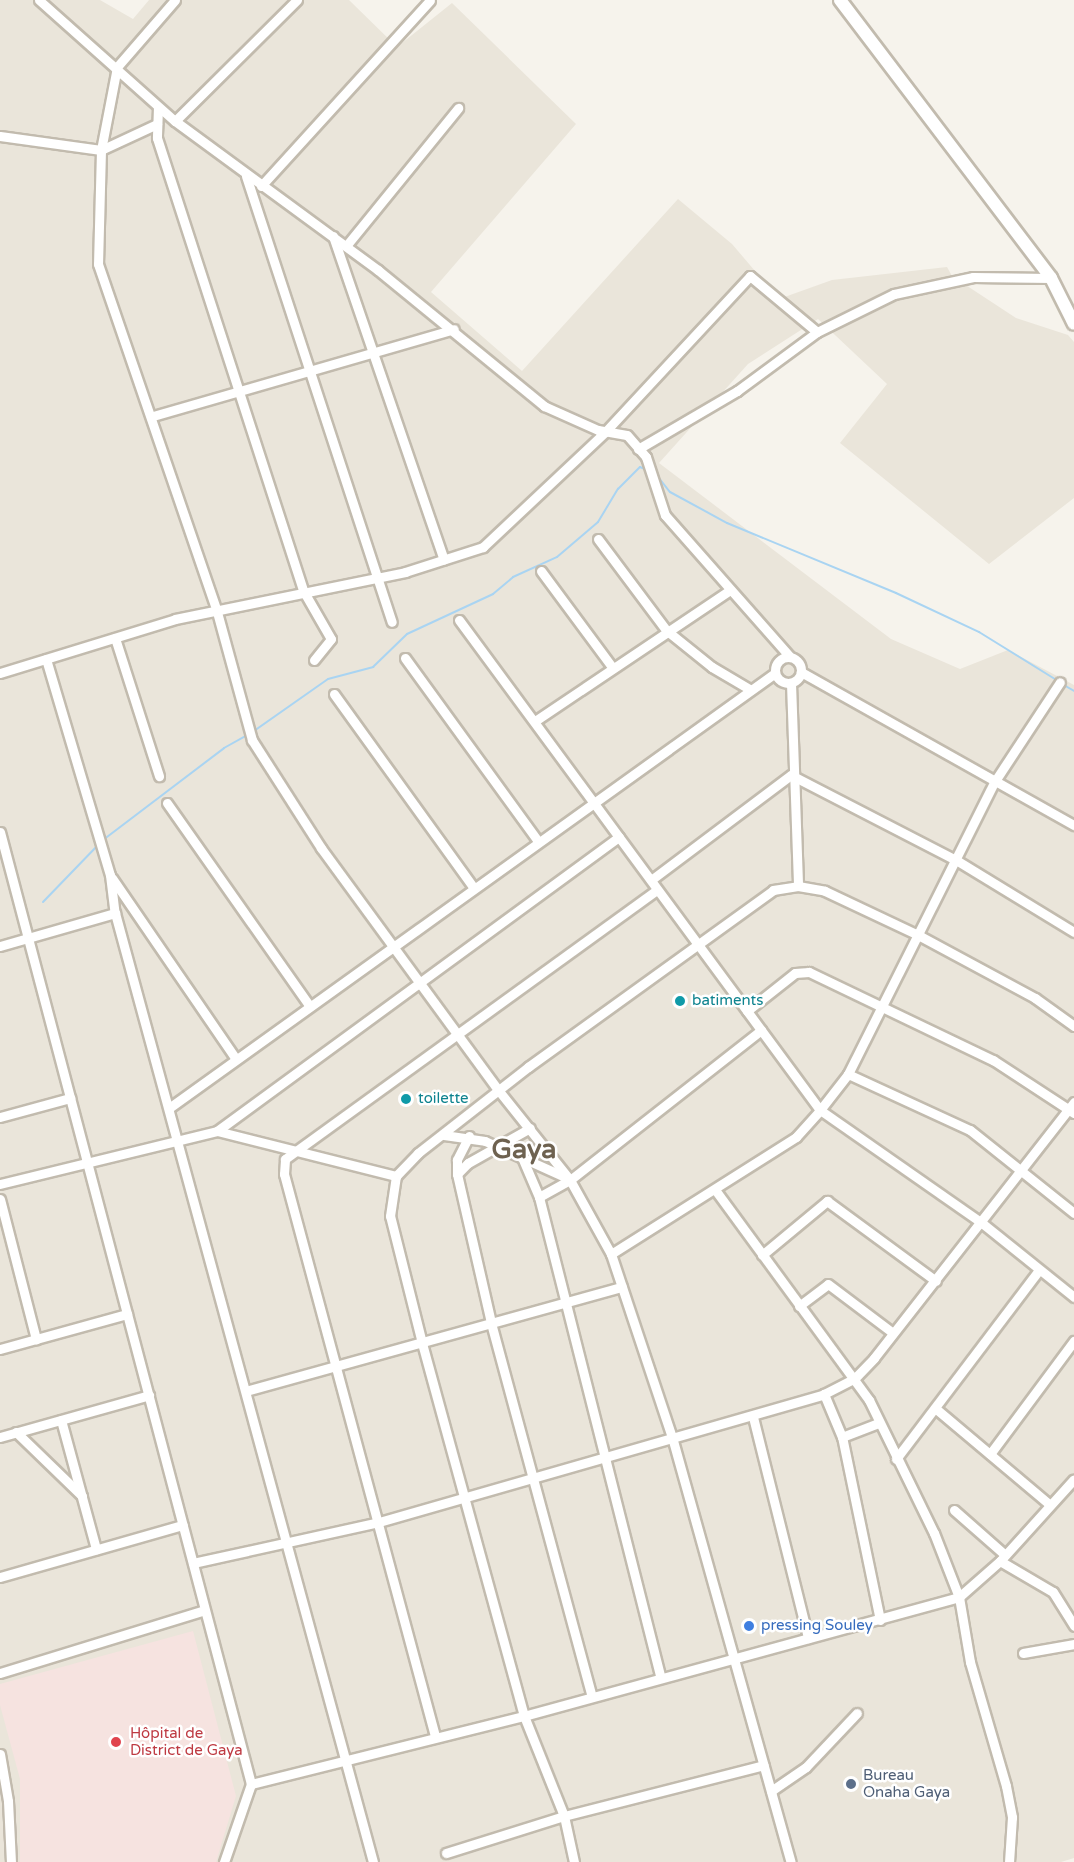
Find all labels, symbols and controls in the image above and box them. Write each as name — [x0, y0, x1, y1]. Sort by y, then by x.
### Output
place label: batiments — [692, 992, 763, 1010]
marker: batiments — [673, 994, 687, 1008]
place label: toilette — [418, 1090, 469, 1108]
marker: toilette — [399, 1092, 413, 1106]
district label: Gaya — [492, 1134, 556, 1166]
place label: pressing Souley — [761, 1617, 873, 1635]
marker: pressing Souley — [742, 1619, 756, 1633]
place label: Hôpital de District de Gaya — [130, 1724, 243, 1759]
marker: Hôpital de District de Gaya — [107, 1733, 125, 1751]
place label: Bureau Onaha Gaya — [863, 1766, 950, 1801]
marker: Bureau Onaha Gaya — [844, 1777, 858, 1791]

